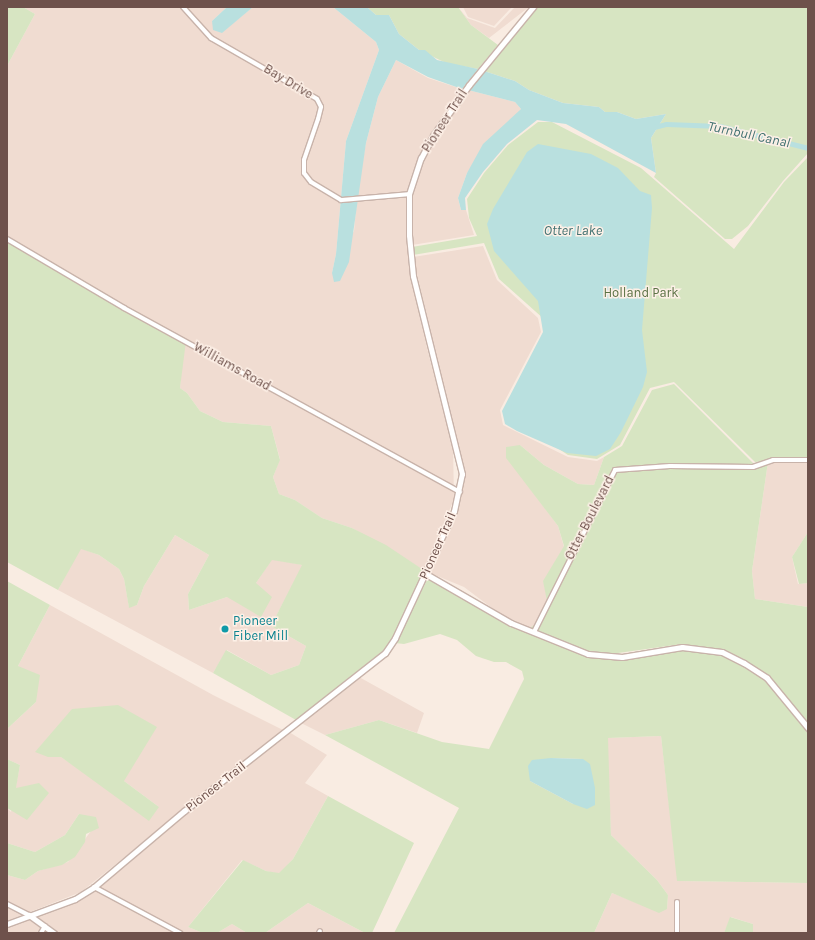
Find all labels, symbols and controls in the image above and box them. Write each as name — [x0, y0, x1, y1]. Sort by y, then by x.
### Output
street label: Bay Drive — [261, 61, 315, 103]
street label: Pioneer Trail — [419, 87, 471, 155]
water label: Turnbull Canal — [706, 118, 792, 152]
water label: Otter Lake — [544, 223, 602, 239]
park label: Holland Park — [603, 285, 679, 301]
street label: Williams Road — [191, 339, 273, 395]
street label: Otter Boulevard — [562, 473, 618, 563]
street label: Pioneer Trail — [416, 510, 460, 582]
place label: Pioneer Fiber Mill — [233, 614, 288, 645]
marker: Pioneer Fiber Mill — [220, 624, 230, 634]
street label: Pioneer Trail — [183, 759, 249, 815]

